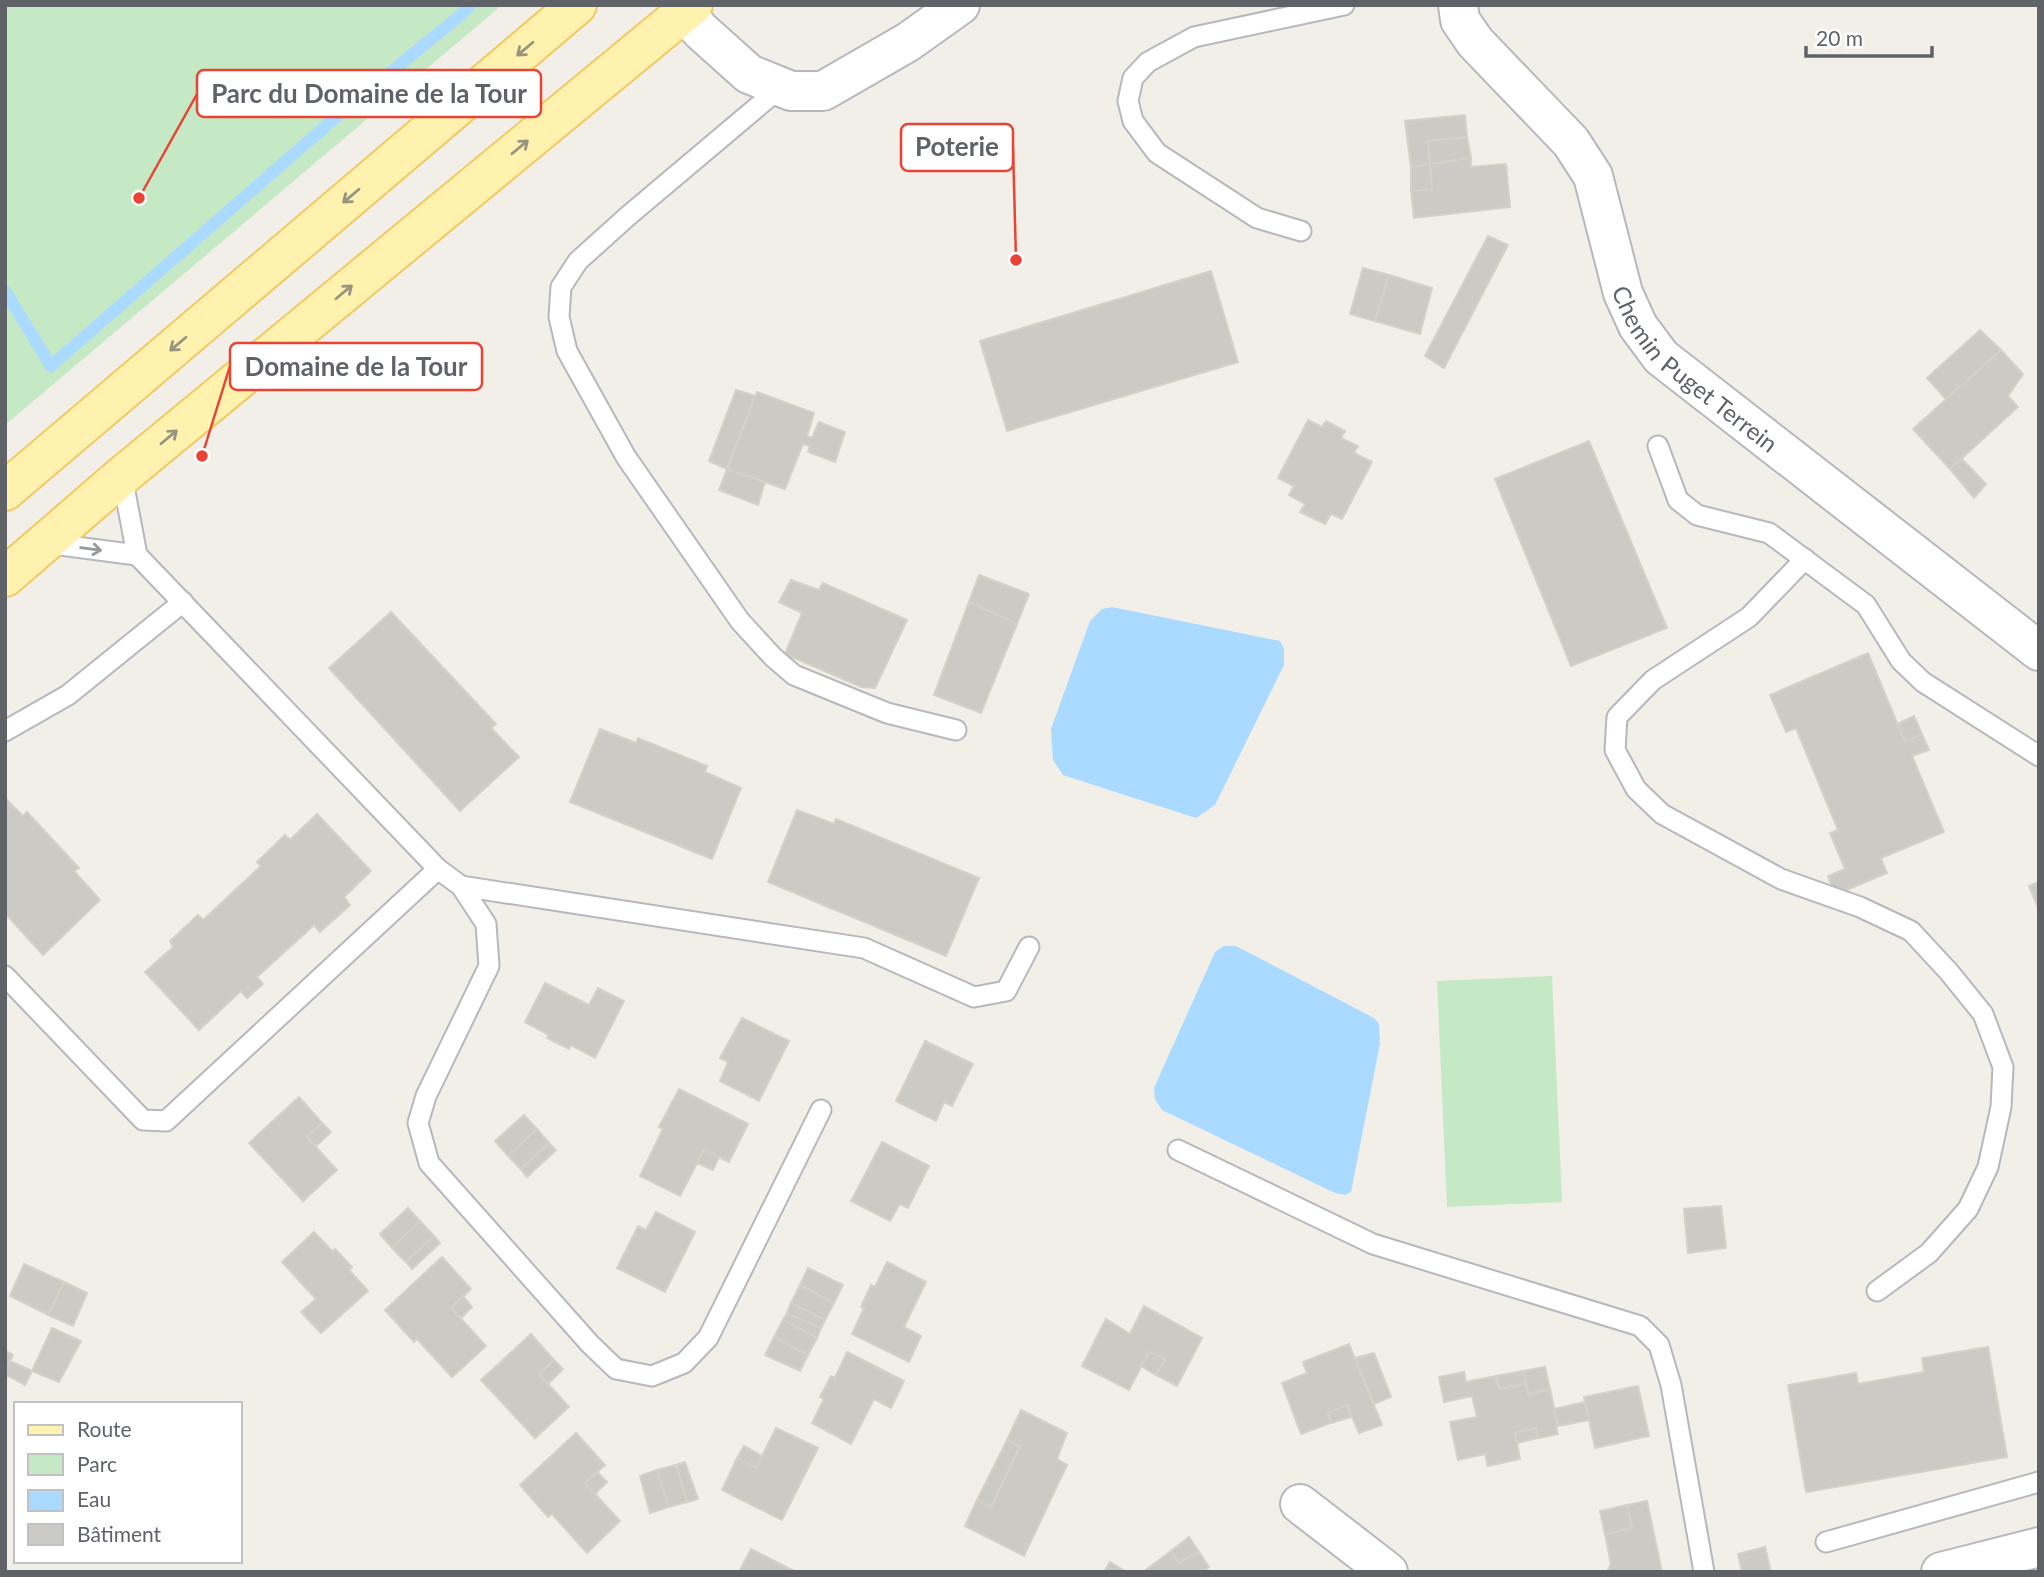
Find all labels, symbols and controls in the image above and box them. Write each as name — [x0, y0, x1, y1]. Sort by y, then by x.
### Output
scale bar — [1806, 14, 1932, 58]
text: 20 m — [1816, 25, 1863, 50]
one-way arrow — [516, 41, 534, 57]
callout: Parc du Domaine de la Tour — [197, 70, 541, 117]
text: Parc du Domaine de la Tour — [211, 77, 527, 109]
callout: Poterie — [901, 124, 1013, 171]
text: Poterie — [915, 130, 999, 162]
one-way arrow — [510, 140, 528, 155]
one-way arrow — [343, 189, 361, 204]
street label: Chemin Puget Terrein — [1607, 281, 1784, 457]
one-way arrow — [335, 284, 353, 300]
one-way arrow — [169, 335, 187, 351]
callout: Domaine de la Tour — [230, 343, 482, 390]
text: Domaine de la Tour — [245, 350, 468, 382]
one-way arrow — [159, 429, 177, 445]
one-way arrow — [79, 542, 102, 555]
legend — [14, 1402, 242, 1563]
text: Route — [77, 1416, 132, 1441]
text: Parc — [77, 1451, 117, 1476]
text: Eau — [77, 1486, 111, 1511]
text: Bâtiment — [77, 1521, 162, 1546]

